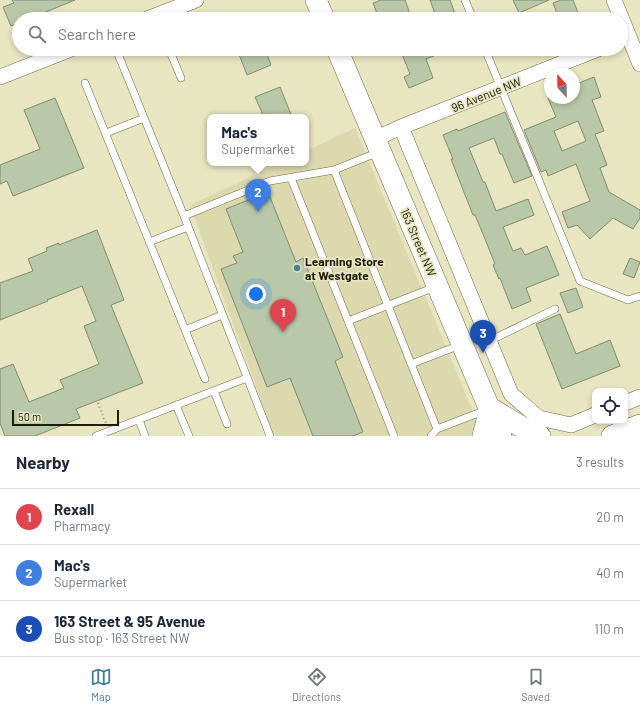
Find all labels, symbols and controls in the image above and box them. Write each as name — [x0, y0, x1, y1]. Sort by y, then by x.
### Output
search box — [12, 12, 628, 56]
icon: search — [26, 23, 48, 45]
text: Search here — [58, 25, 136, 43]
north arrow — [544, 68, 580, 104]
street label: 96 Avenue NW — [449, 73, 523, 114]
popup — [207, 114, 309, 166]
text: Mac's — [221, 123, 257, 141]
text: Supermarket — [221, 141, 295, 157]
pin: 2 — [245, 179, 271, 212]
street label: 163 Street NW — [398, 206, 440, 279]
place label: Learning Store at Westgate — [305, 254, 384, 282]
marker: Learning Store at Westgate — [292, 263, 302, 273]
your location — [246, 284, 266, 304]
pin: 1 — [270, 299, 296, 332]
pin: 3 — [470, 320, 496, 353]
map controls — [592, 388, 628, 424]
button: locate — [592, 388, 628, 424]
scale bar — [12, 408, 119, 427]
text: 50 m — [18, 410, 41, 423]
text: Nearby — [16, 452, 70, 472]
text: 3 results — [576, 454, 624, 470]
text: Rexall — [54, 500, 94, 518]
text: 1 — [27, 509, 31, 525]
text: 20 m — [596, 509, 624, 525]
text: Pharmacy — [54, 518, 110, 534]
text: Mac's — [54, 556, 90, 574]
text: 2 — [25, 565, 33, 581]
text: 40 m — [596, 565, 624, 581]
text: Supermarket — [54, 574, 127, 590]
text: 163 Street & 95 Avenue — [54, 612, 206, 630]
text: 3 — [25, 621, 33, 637]
text: 110 m — [594, 621, 624, 637]
text: Bus stop · 163 Street NW — [54, 630, 190, 646]
tab: Map — [90, 666, 112, 703]
tab: Directions — [292, 666, 341, 703]
tab: Saved — [521, 666, 550, 703]

